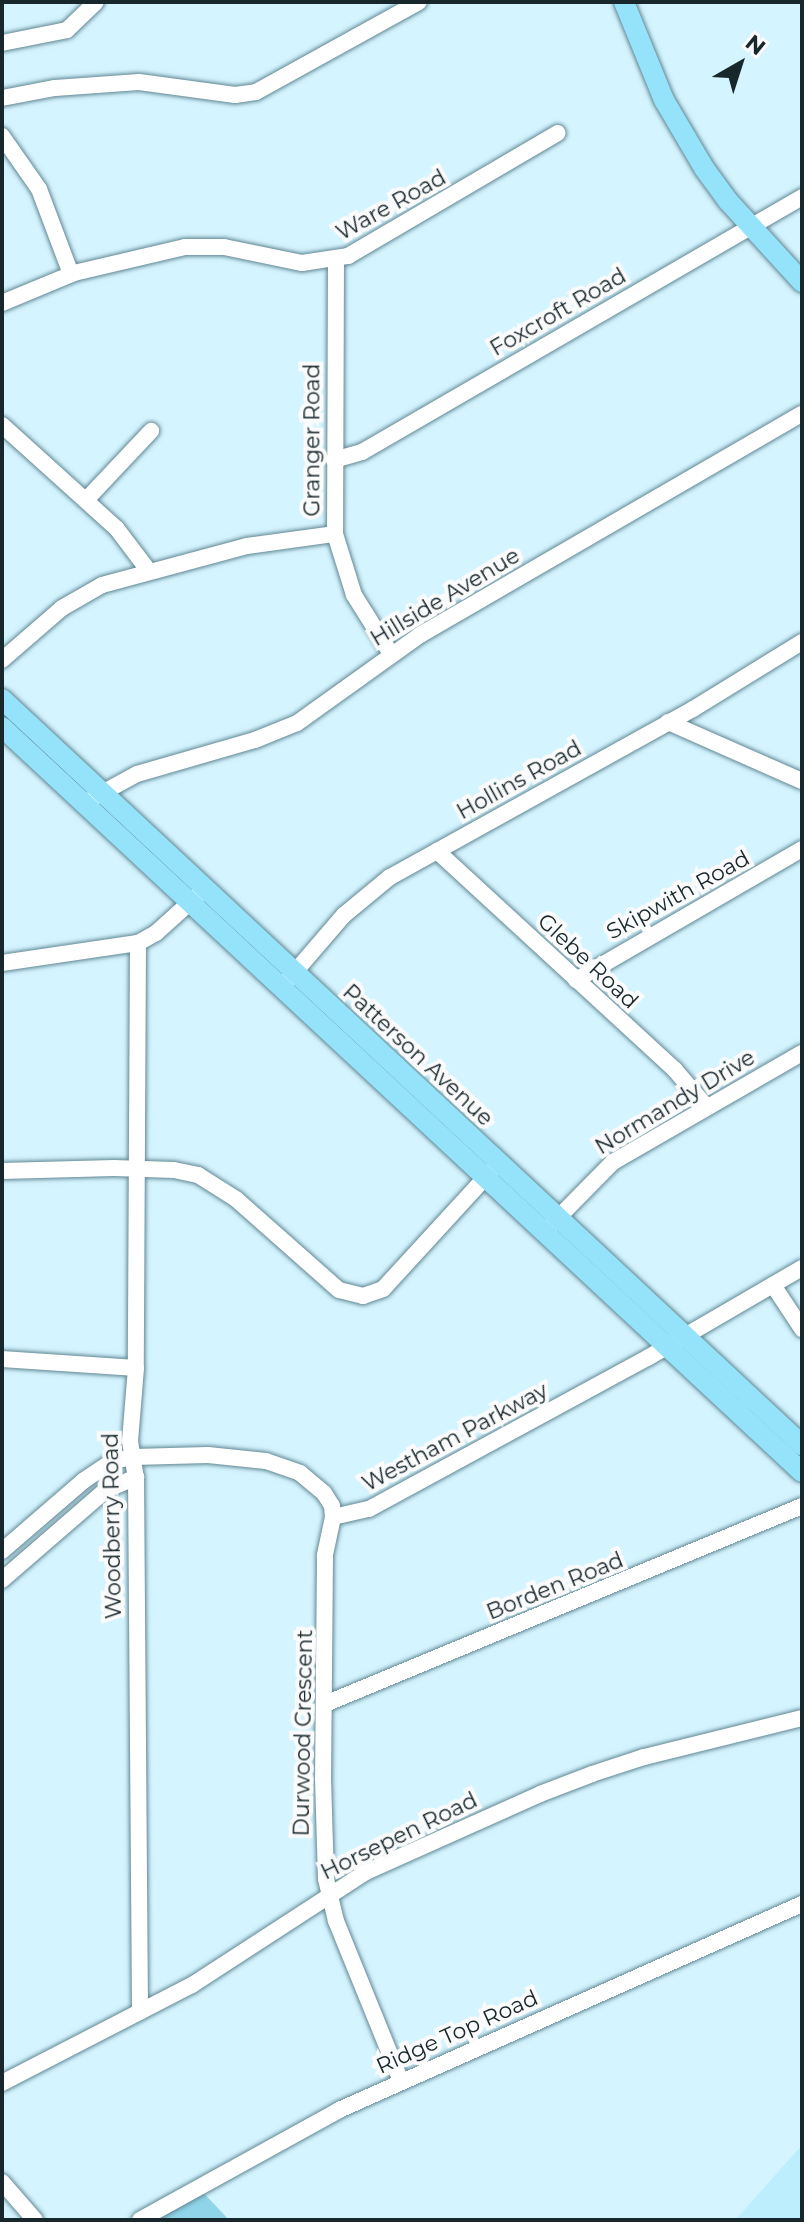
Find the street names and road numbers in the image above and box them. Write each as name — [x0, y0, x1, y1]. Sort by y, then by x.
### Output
street label: Ware Road — [332, 164, 450, 246]
street label: Foxcroft Road — [485, 262, 631, 362]
street label: Granger Road — [299, 363, 325, 517]
street label: Hillside Avenue — [366, 542, 524, 652]
street label: Hollins Road — [452, 735, 586, 825]
street label: Skipwith Road — [602, 845, 754, 945]
street label: Glebe Road — [532, 908, 644, 1014]
street label: Patterson Avenue — [337, 979, 499, 1131]
street label: Normandy Drive — [590, 1044, 760, 1160]
street label: Westham Parkway — [358, 1377, 552, 1497]
street label: Woodberry Road — [97, 1433, 127, 1619]
street label: Borden Road — [483, 1547, 627, 1625]
street label: Durwood Crescent — [288, 1629, 318, 1837]
street label: Horsepen Road — [316, 1787, 482, 1885]
street label: Ridge Top Road — [372, 1984, 542, 2080]

